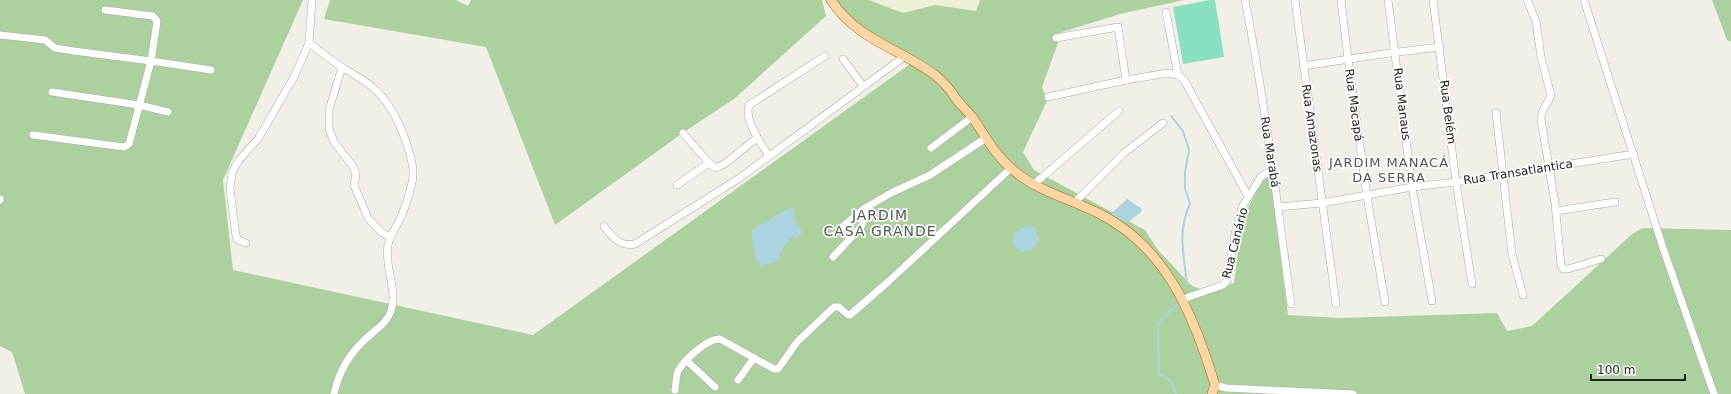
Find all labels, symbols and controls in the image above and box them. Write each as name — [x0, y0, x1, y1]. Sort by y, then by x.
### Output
street label: Rua Manaus — [1391, 67, 1413, 141]
street label: Rua Macapá — [1342, 68, 1366, 142]
street label: Rua Belém — [1437, 79, 1459, 145]
street label: Rua Amazonas — [1299, 83, 1325, 173]
street label: Rua Marabá — [1257, 116, 1283, 188]
district label: JARDIM MANACÁ DA SERRA — [1328, 155, 1449, 185]
street label: Rua Transatlantica — [1462, 156, 1574, 188]
street label: Rua Canário — [1219, 206, 1251, 280]
district label: JARDIM CASA GRANDE — [823, 207, 937, 239]
scale bar — [1591, 356, 1685, 382]
text: 100 m — [1597, 363, 1635, 377]

